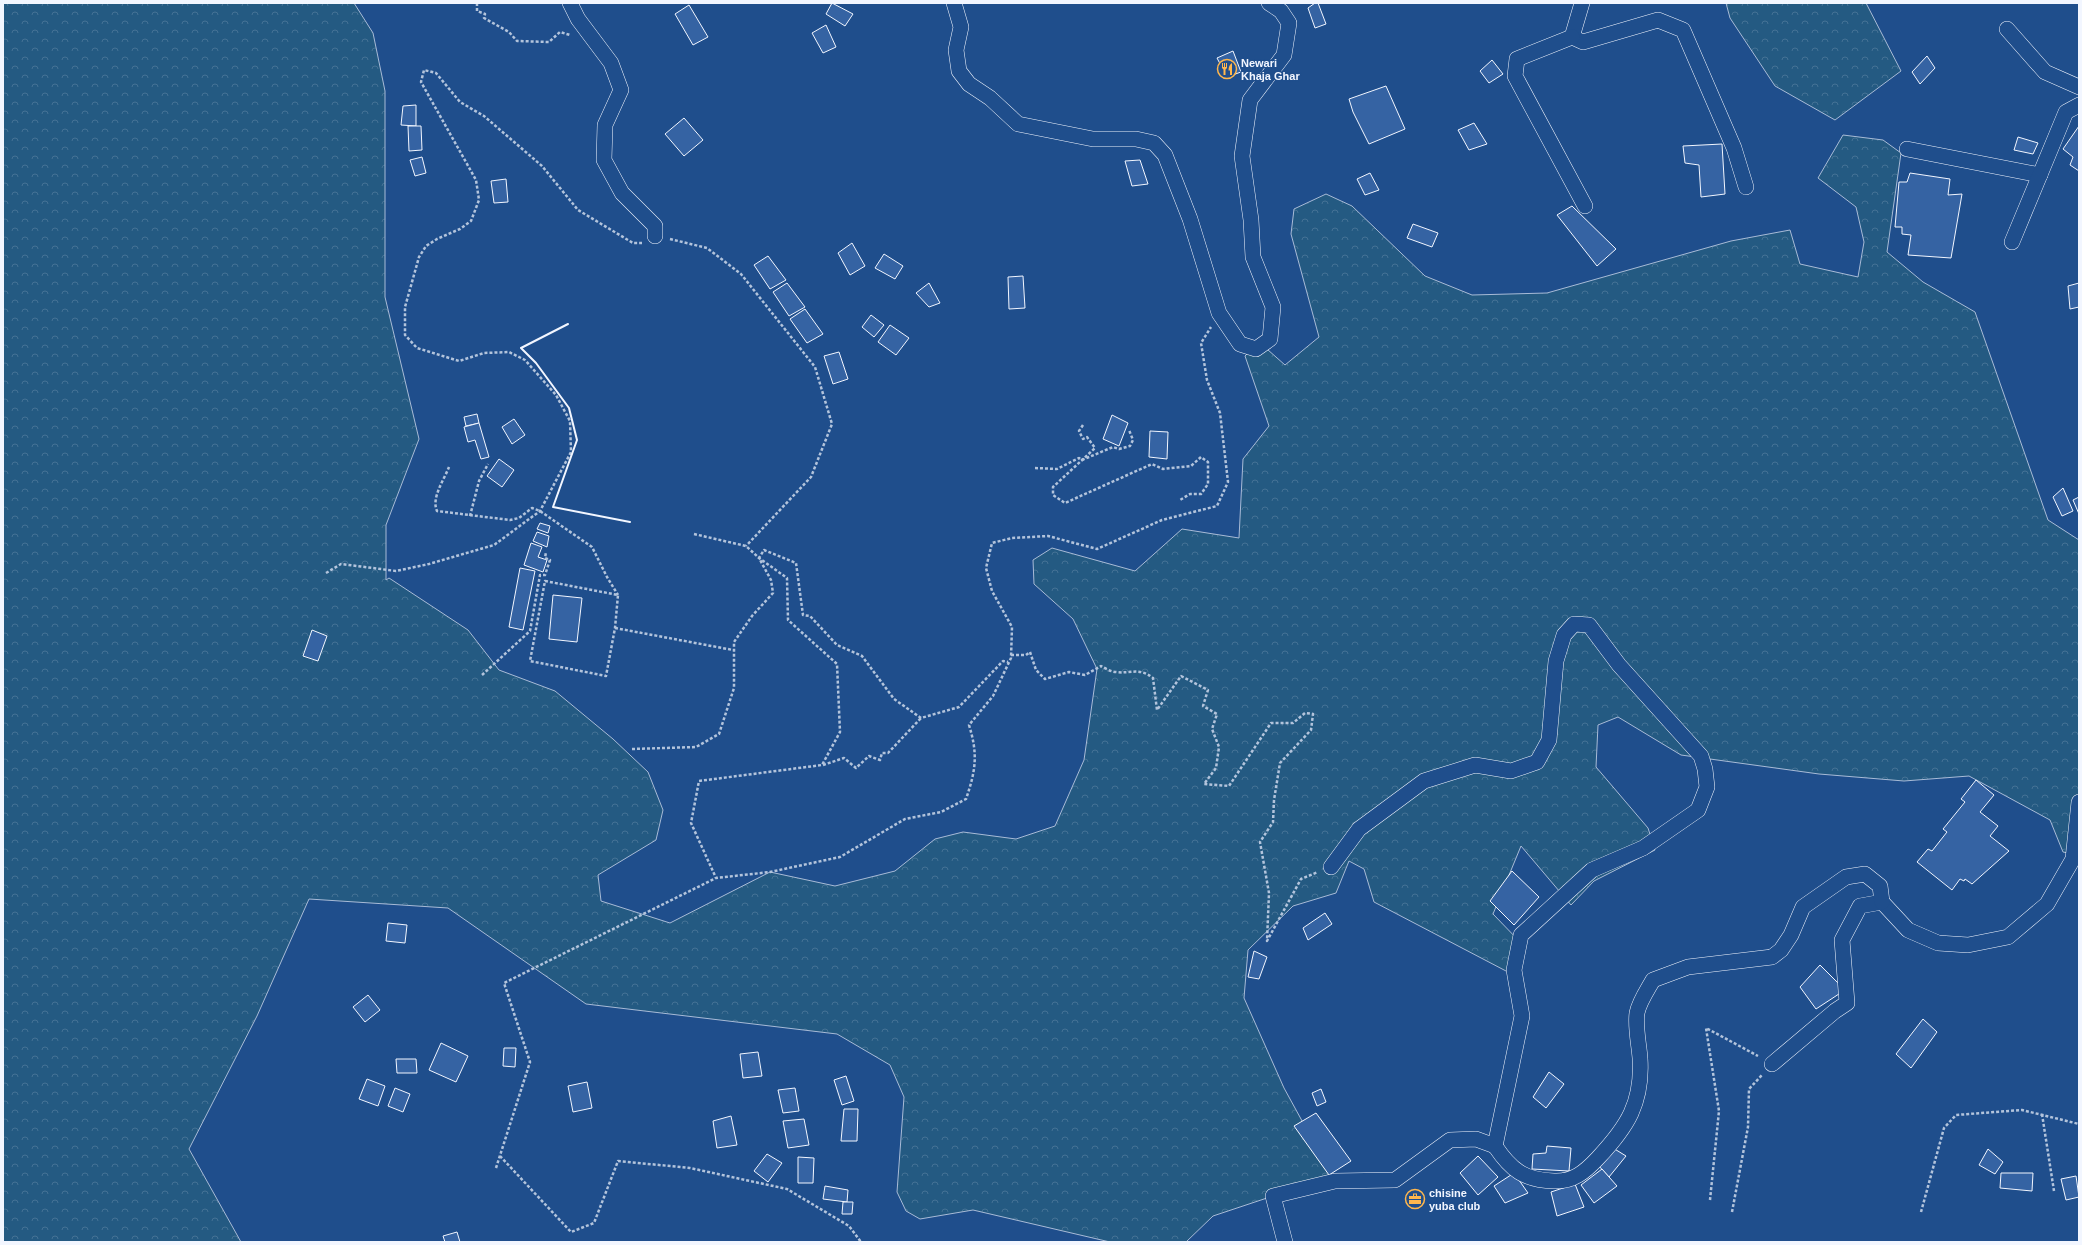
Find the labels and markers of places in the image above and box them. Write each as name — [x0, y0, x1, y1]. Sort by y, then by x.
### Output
place label: Newari Khaja Ghar — [1241, 57, 1300, 82]
restaurant icon: Newari Khaja Ghar — [1216, 58, 1238, 80]
place label: chisine yuba club — [1429, 1187, 1481, 1212]
office icon: chisine yuba club — [1404, 1188, 1426, 1210]

